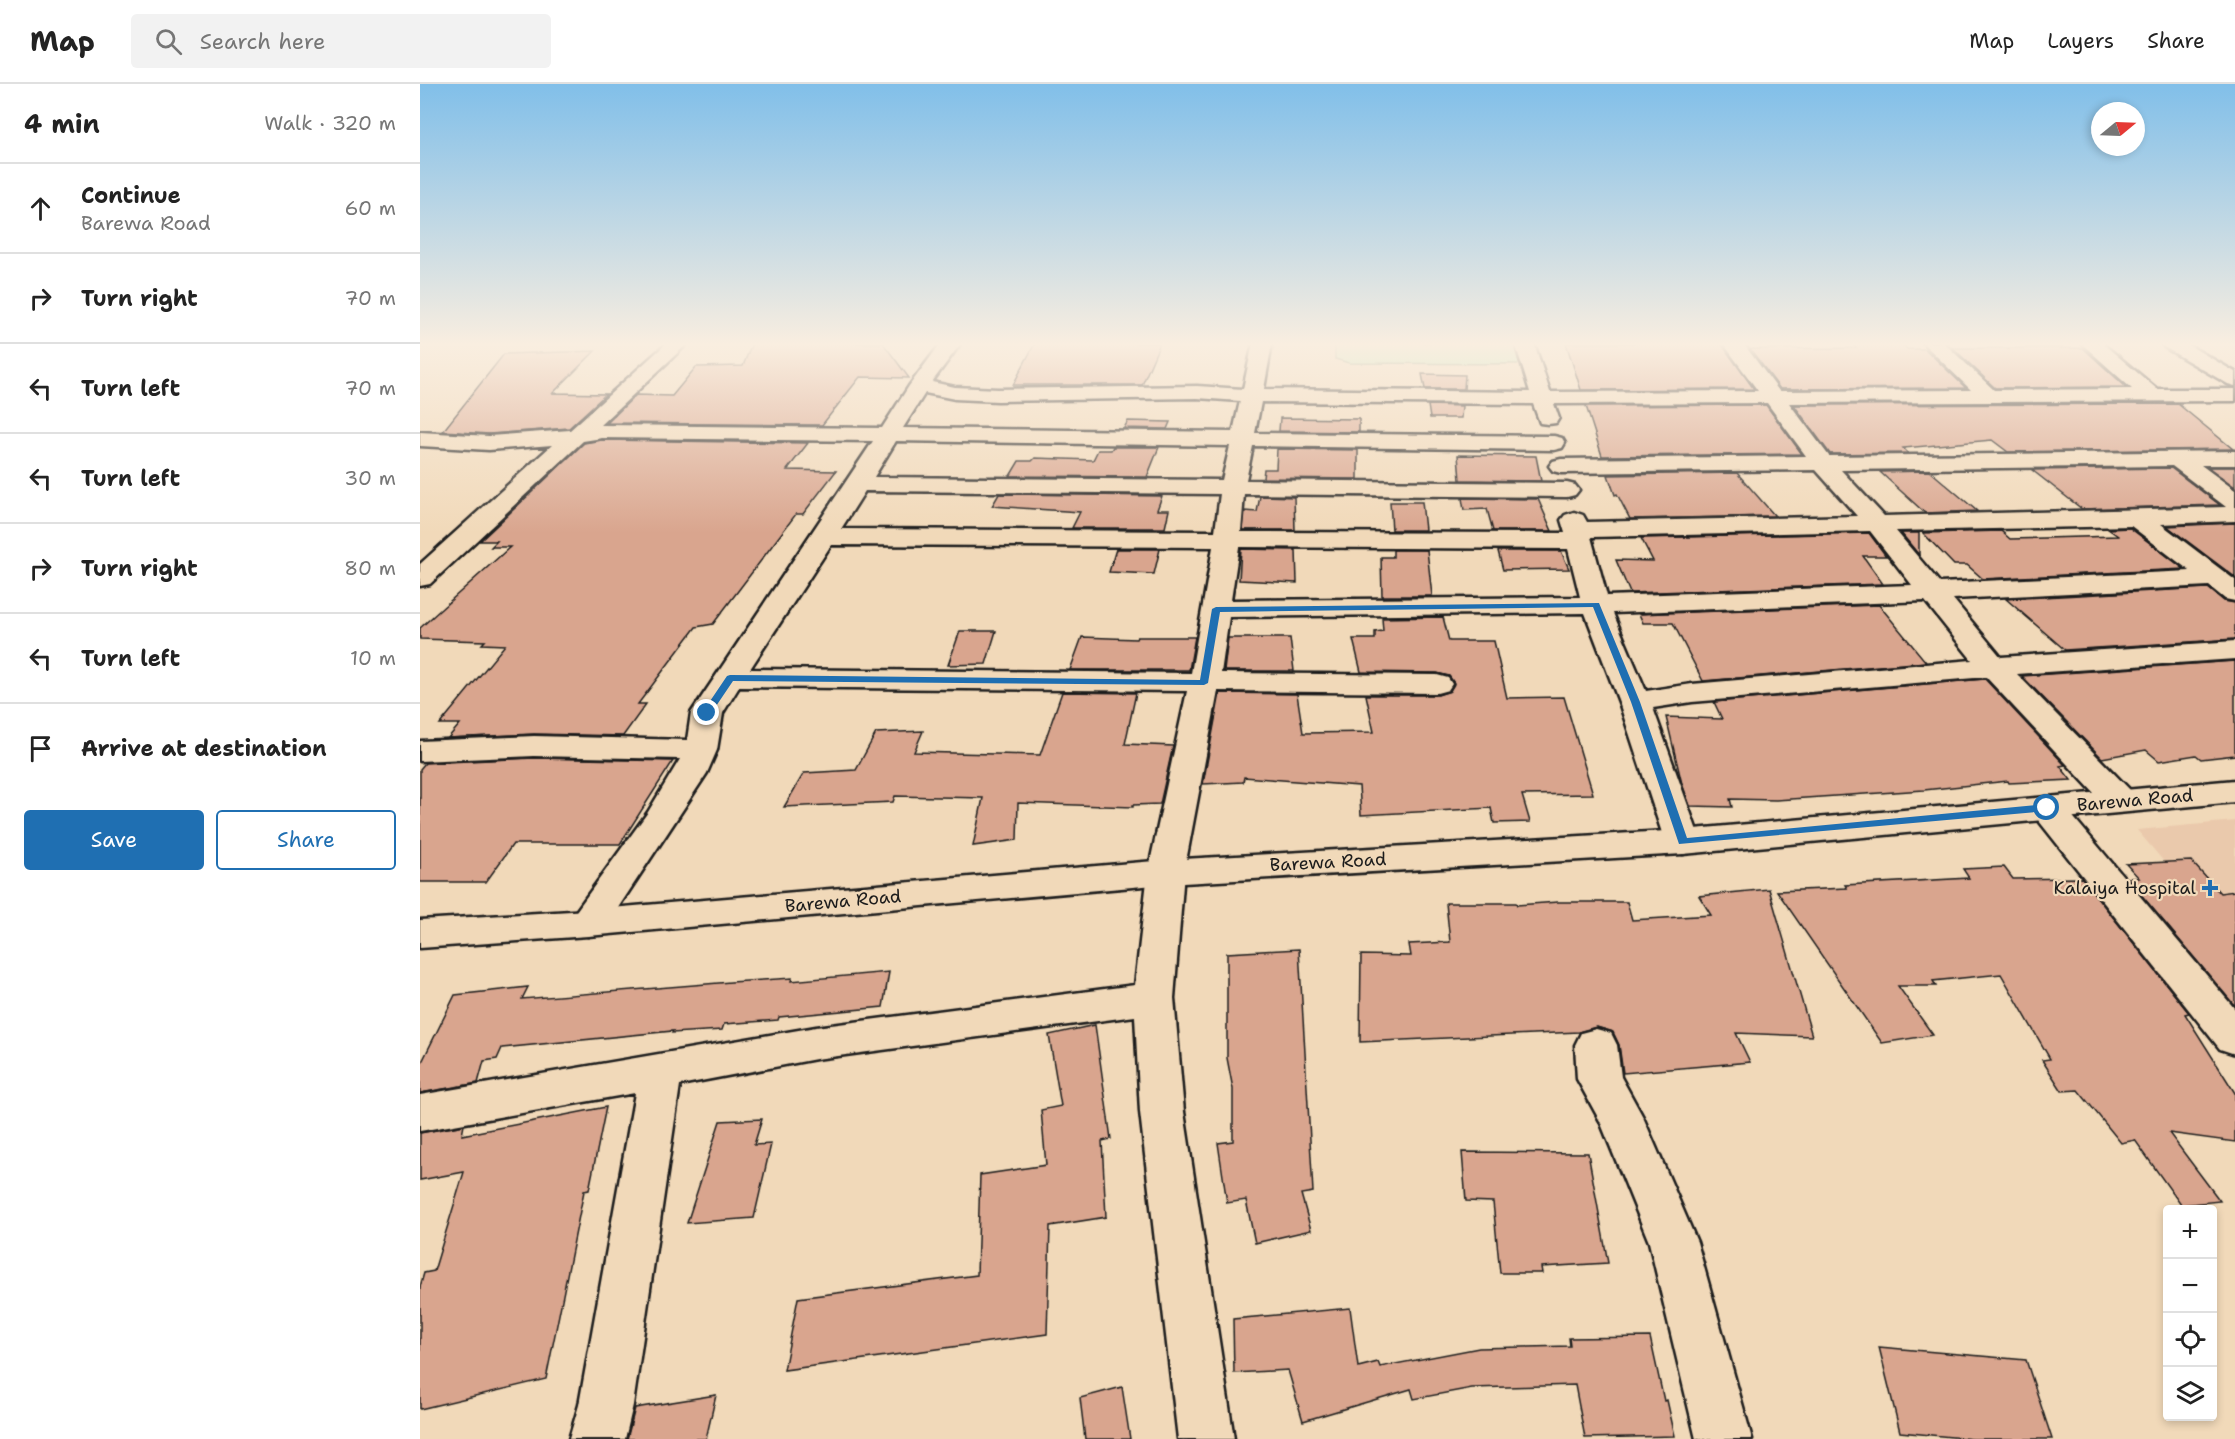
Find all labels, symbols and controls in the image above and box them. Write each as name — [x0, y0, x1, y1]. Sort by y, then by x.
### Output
search box — [131, 14, 551, 68]
text: Map — [30, 22, 95, 60]
icon: search — [152, 25, 185, 58]
text: Search here — [200, 27, 325, 56]
text: Map — [1969, 27, 2014, 55]
text: Layers — [2047, 27, 2114, 55]
text: Share — [2147, 27, 2205, 55]
north arrow — [2091, 102, 2145, 156]
text: 4 min — [24, 106, 100, 141]
text: Walk · 320 m — [264, 110, 396, 136]
text: Continue — [81, 181, 181, 210]
icon: ahead — [24, 192, 57, 225]
text: 60 m — [344, 195, 396, 221]
text: Barewa Road — [81, 210, 211, 236]
icon: right — [24, 282, 57, 315]
text: Turn right — [81, 284, 198, 313]
text: 70 m — [344, 285, 396, 311]
icon: left — [24, 372, 57, 405]
text: Turn left — [81, 374, 180, 403]
text: 70 m — [344, 375, 396, 401]
icon: left — [24, 462, 57, 495]
text: Turn left — [81, 464, 180, 493]
text: 30 m — [344, 465, 396, 491]
icon: right — [24, 552, 57, 585]
text: Turn right — [81, 554, 198, 583]
text: 80 m — [344, 555, 396, 581]
icon: left — [24, 642, 57, 675]
text: Turn left — [81, 644, 180, 673]
text: 10 m — [350, 645, 396, 671]
route end — [693, 699, 719, 725]
icon: arrive — [24, 732, 57, 765]
text: Arrive at destination — [81, 734, 327, 763]
street label: Barewa Road — [2076, 783, 2194, 817]
route start — [2033, 794, 2059, 820]
button: Save — [24, 810, 204, 870]
button: Share — [216, 810, 396, 870]
street label: Barewa Road — [1269, 847, 1387, 877]
place label: Kalaiya Hospital — [2054, 876, 2197, 900]
marker: Kalaiya Hospital — [2201, 879, 2219, 897]
street label: Barewa Road — [784, 884, 902, 918]
map controls — [2163, 1205, 2217, 1421]
button: + — [2163, 1205, 2217, 1259]
button: − — [2163, 1259, 2217, 1313]
button: locate — [2163, 1313, 2217, 1367]
button: layers — [2163, 1367, 2217, 1421]

